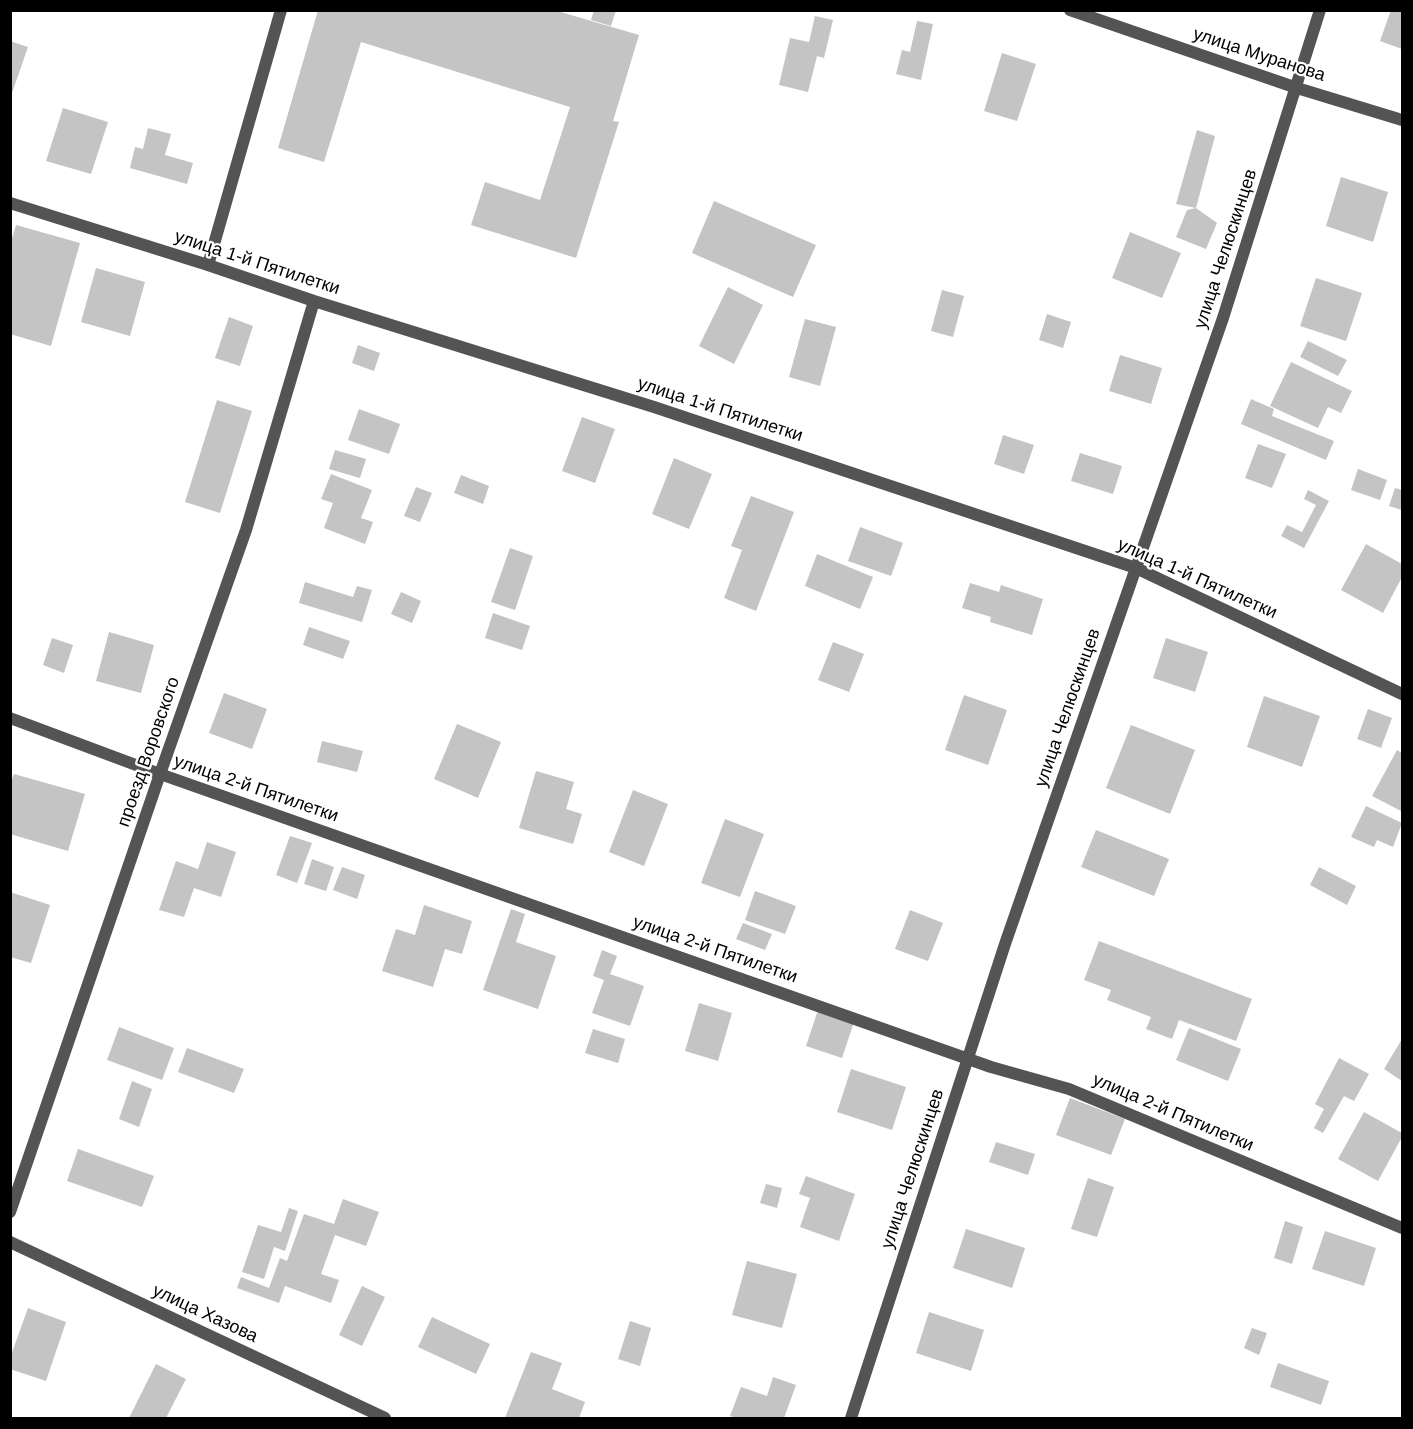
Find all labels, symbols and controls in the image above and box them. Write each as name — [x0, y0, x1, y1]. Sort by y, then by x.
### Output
street label: улица Муранова — [1190, 23, 1328, 87]
street label: улица Челюскинцев — [1190, 167, 1262, 331]
street label: улица 1-й Пятилетки — [172, 226, 342, 300]
street label: улица 1-й Пятилетки — [635, 373, 805, 447]
street label: улица 1-й Пятилетки — [1114, 534, 1280, 624]
street label: улица Челюскинцев — [1031, 626, 1105, 790]
street label: проезд Воровского — [113, 674, 185, 830]
street label: улица 2-й Пятилетки — [171, 751, 341, 827]
street label: улица 2-й Пятилетки — [630, 912, 800, 988]
street label: улица 2-й Пятилетки — [1089, 1069, 1257, 1157]
street label: улица Челюскинцев — [877, 1087, 949, 1251]
street label: улица Хазова — [149, 1280, 261, 1348]

